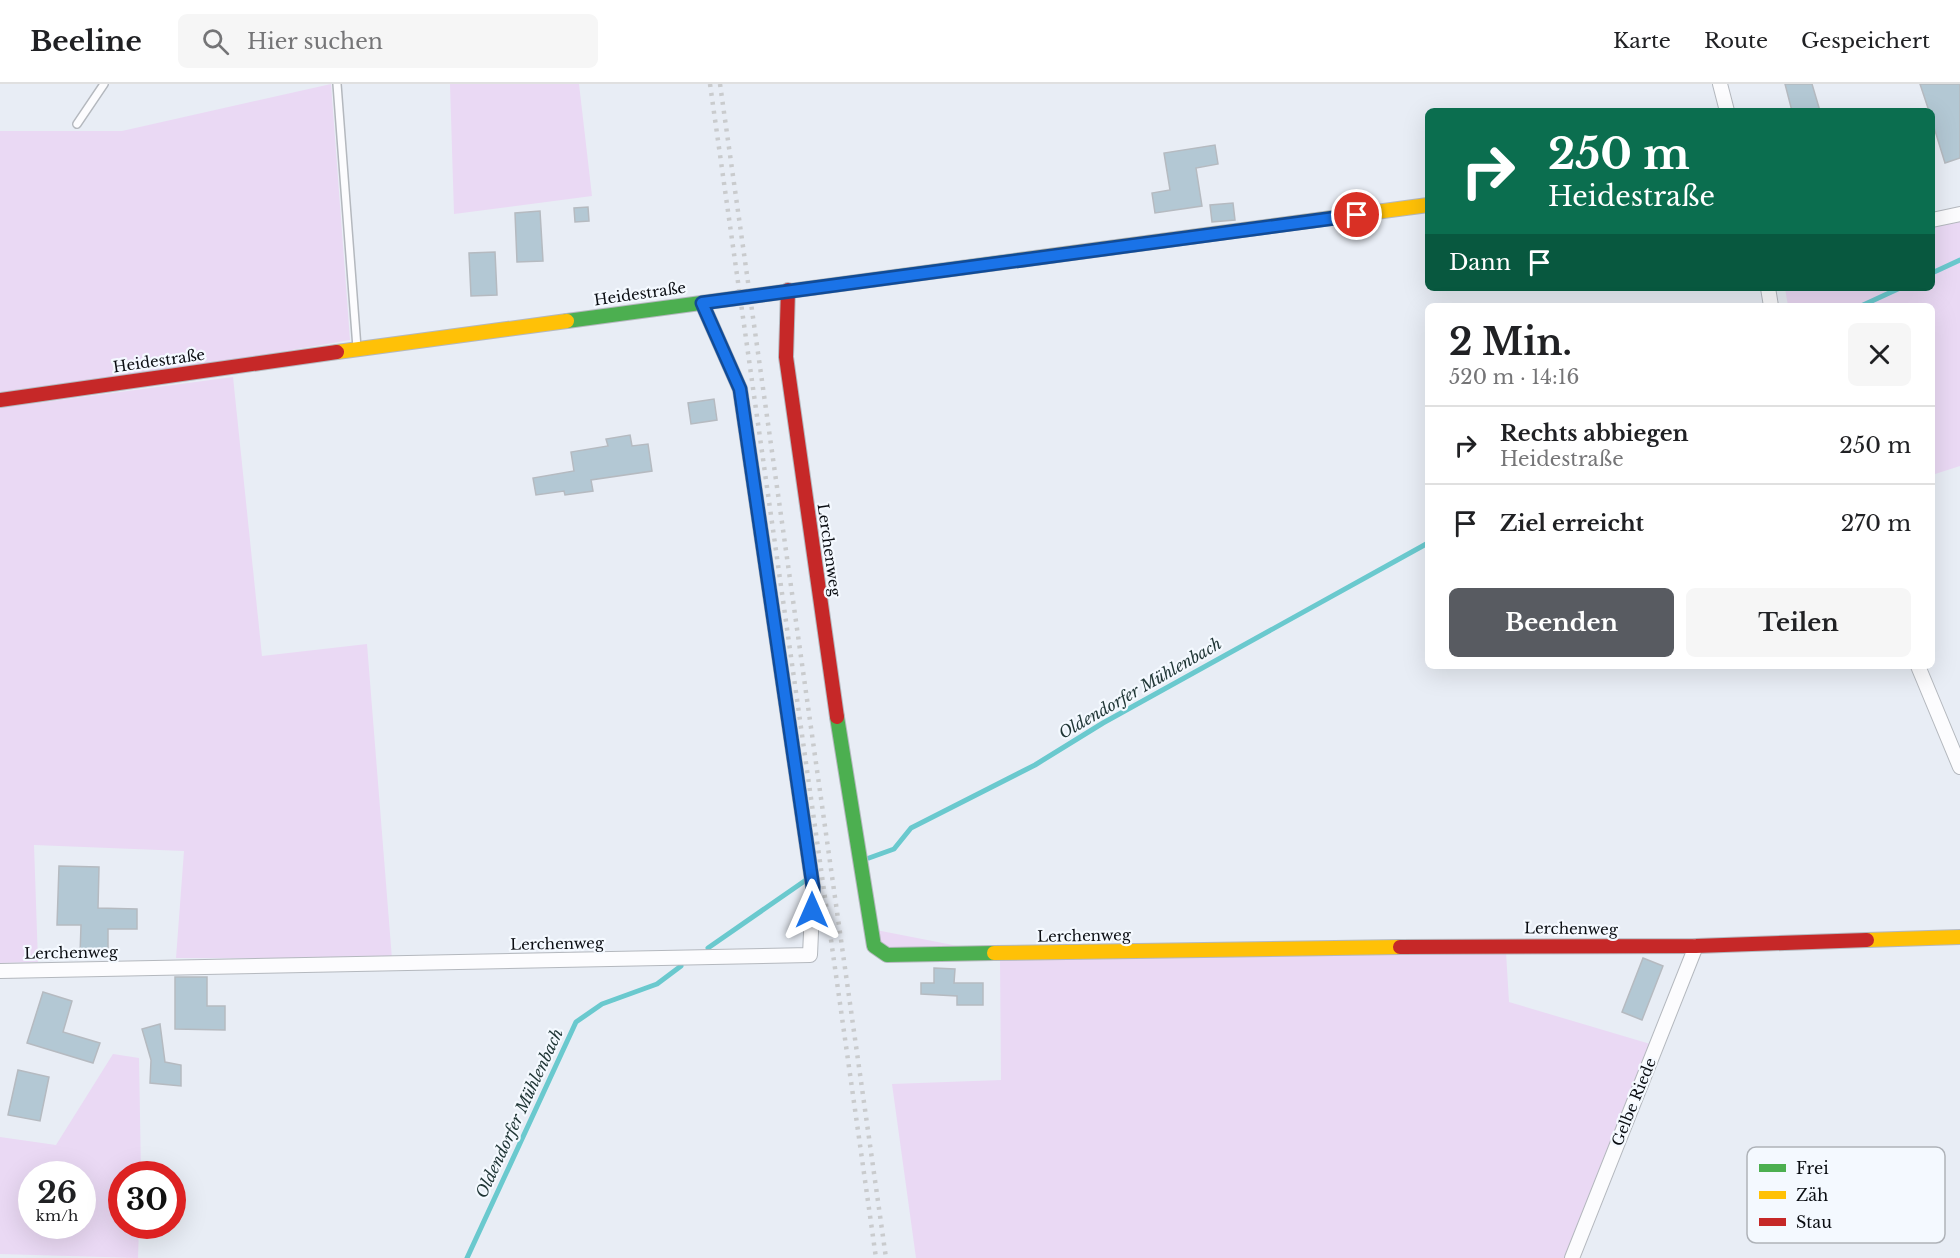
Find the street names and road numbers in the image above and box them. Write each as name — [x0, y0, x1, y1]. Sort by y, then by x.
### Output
street label: Heidestraße — [593, 278, 687, 309]
street label: Heidestraße — [112, 345, 206, 376]
street label: Lerchenweg — [814, 502, 846, 599]
street label: Lerchenweg — [1524, 918, 1619, 939]
street label: Lerchenweg — [1037, 925, 1132, 946]
street label: Lerchenweg — [510, 933, 605, 954]
street label: Lerchenweg — [24, 942, 119, 963]
street label: Gelbe Riede — [1607, 1055, 1660, 1149]

